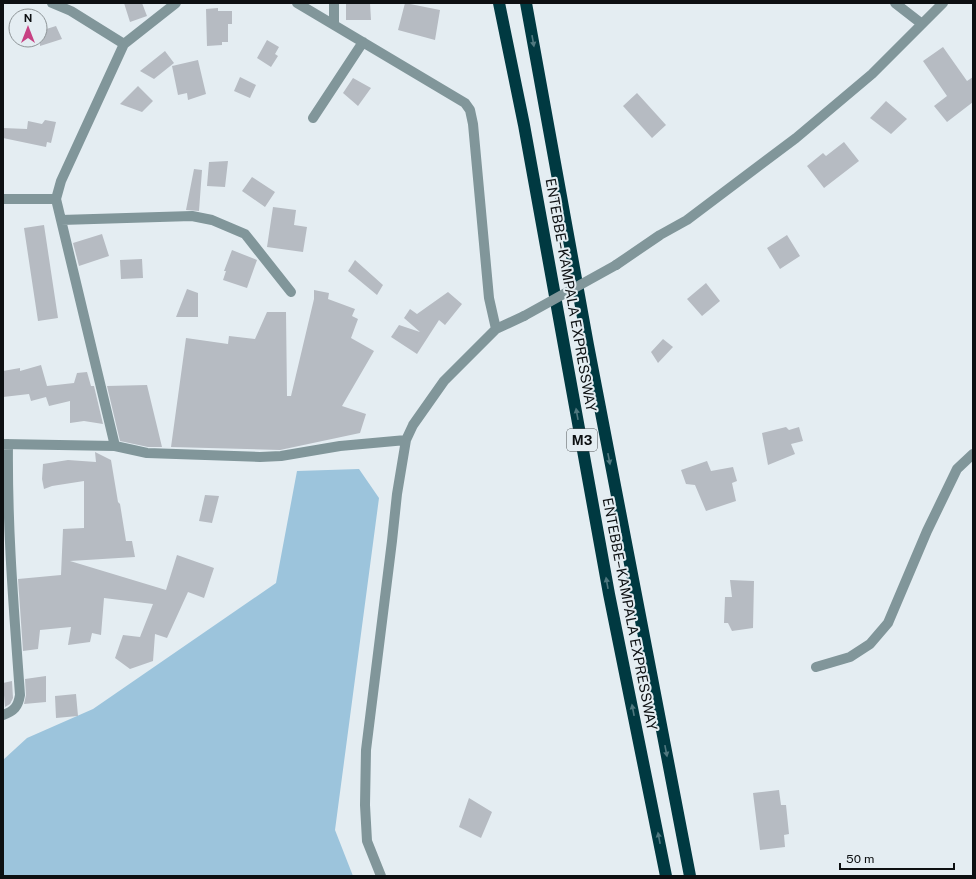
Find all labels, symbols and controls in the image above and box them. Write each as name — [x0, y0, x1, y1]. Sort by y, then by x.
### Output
north arrow — [8, 8, 48, 48]
text: N — [24, 12, 32, 24]
one-way arrow — [530, 35, 536, 47]
street label: ENTEBBE–KAMPALA EXPRESSWAY — [543, 177, 600, 413]
one-way arrow — [574, 407, 580, 420]
road number: M3 — [567, 429, 597, 451]
one-way arrow — [606, 452, 612, 465]
street label: ENTEBBE–KAMPALA EXPRESSWAY — [600, 496, 661, 732]
one-way arrow — [604, 577, 610, 589]
one-way arrow — [629, 704, 635, 717]
one-way arrow — [663, 745, 669, 757]
one-way arrow — [655, 832, 661, 844]
scale bar — [840, 845, 954, 871]
text: 50 m — [846, 852, 874, 866]

